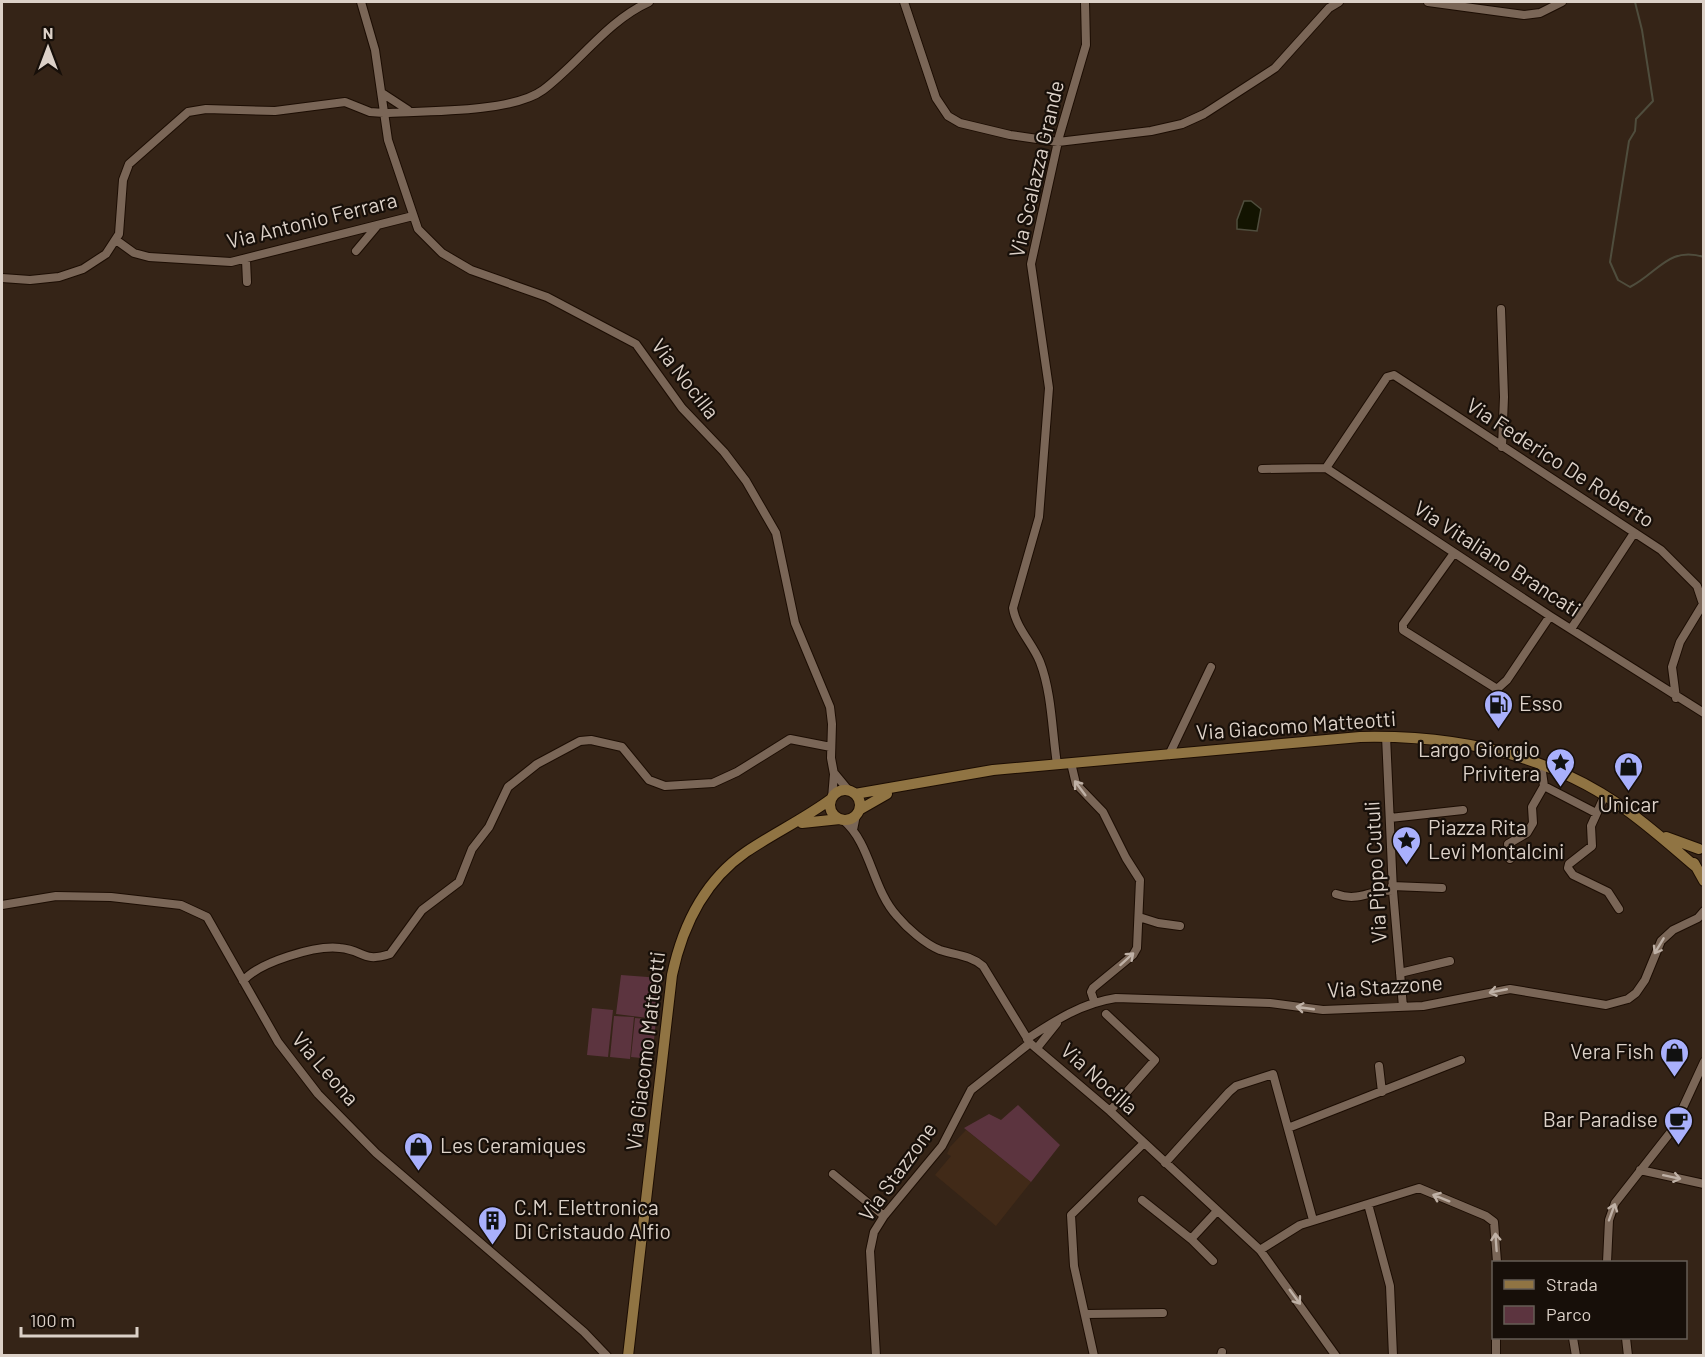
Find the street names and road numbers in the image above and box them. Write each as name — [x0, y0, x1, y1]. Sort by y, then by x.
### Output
street label: Via Scalazza Grande — [1003, 78, 1068, 260]
street label: Via Antonio Ferrara — [224, 186, 399, 253]
street label: Via Nocilla — [647, 333, 725, 423]
street label: Via Federico De Roberto — [1462, 392, 1659, 532]
street label: Via Vitaliano Brancati — [1410, 495, 1586, 621]
street label: Via Giacomo Matteotti — [1195, 705, 1397, 744]
street label: Via Pippo Cutuli — [1358, 800, 1391, 944]
street label: Via Giacomo Matteotti — [620, 950, 669, 1152]
street label: Via Stazzone — [1326, 969, 1444, 1002]
street label: Via Leona — [287, 1026, 365, 1110]
street label: Via Nocilla — [1056, 1037, 1144, 1119]
street label: Via Stazzone — [853, 1117, 941, 1225]

